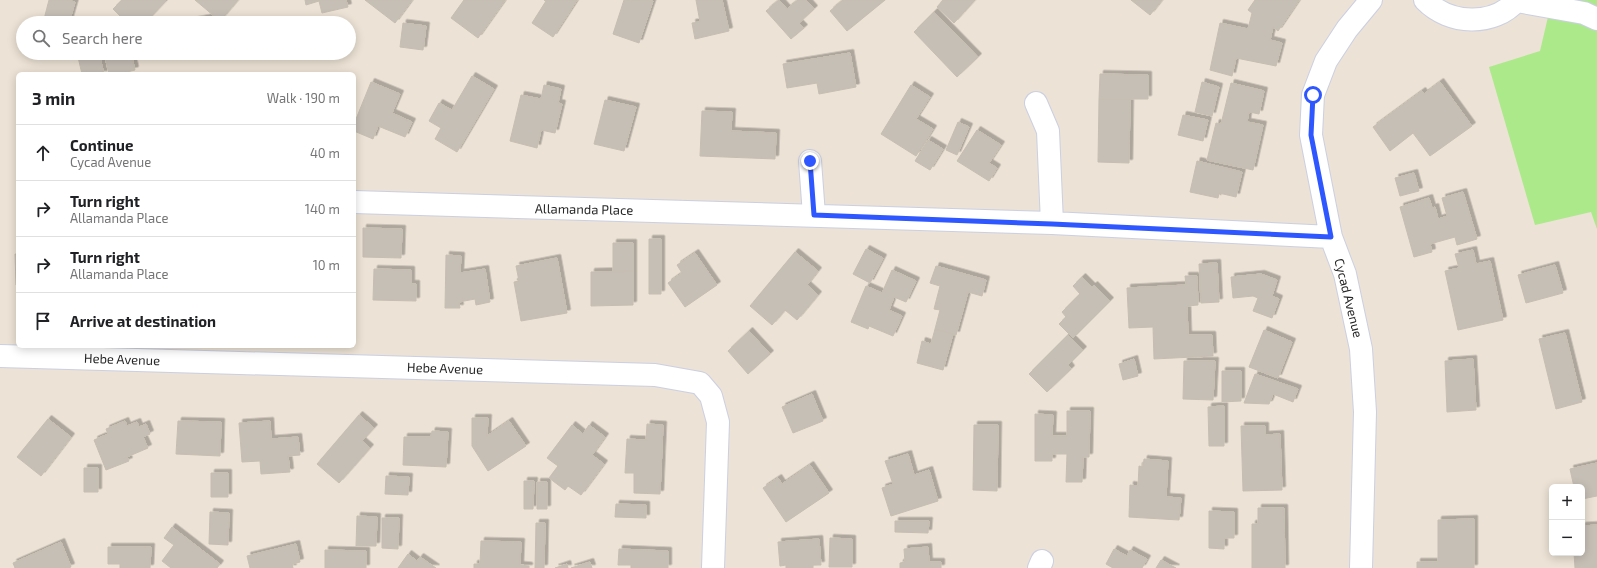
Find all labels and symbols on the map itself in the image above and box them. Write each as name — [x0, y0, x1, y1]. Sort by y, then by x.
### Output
route start — [1304, 86, 1322, 104]
route end — [801, 152, 819, 170]
street label: Allamanda Place — [535, 200, 633, 218]
street label: Cycad Avenue — [1331, 257, 1367, 339]
street label: Hebe Avenue — [84, 350, 160, 368]
street label: Hebe Avenue — [407, 359, 483, 377]

